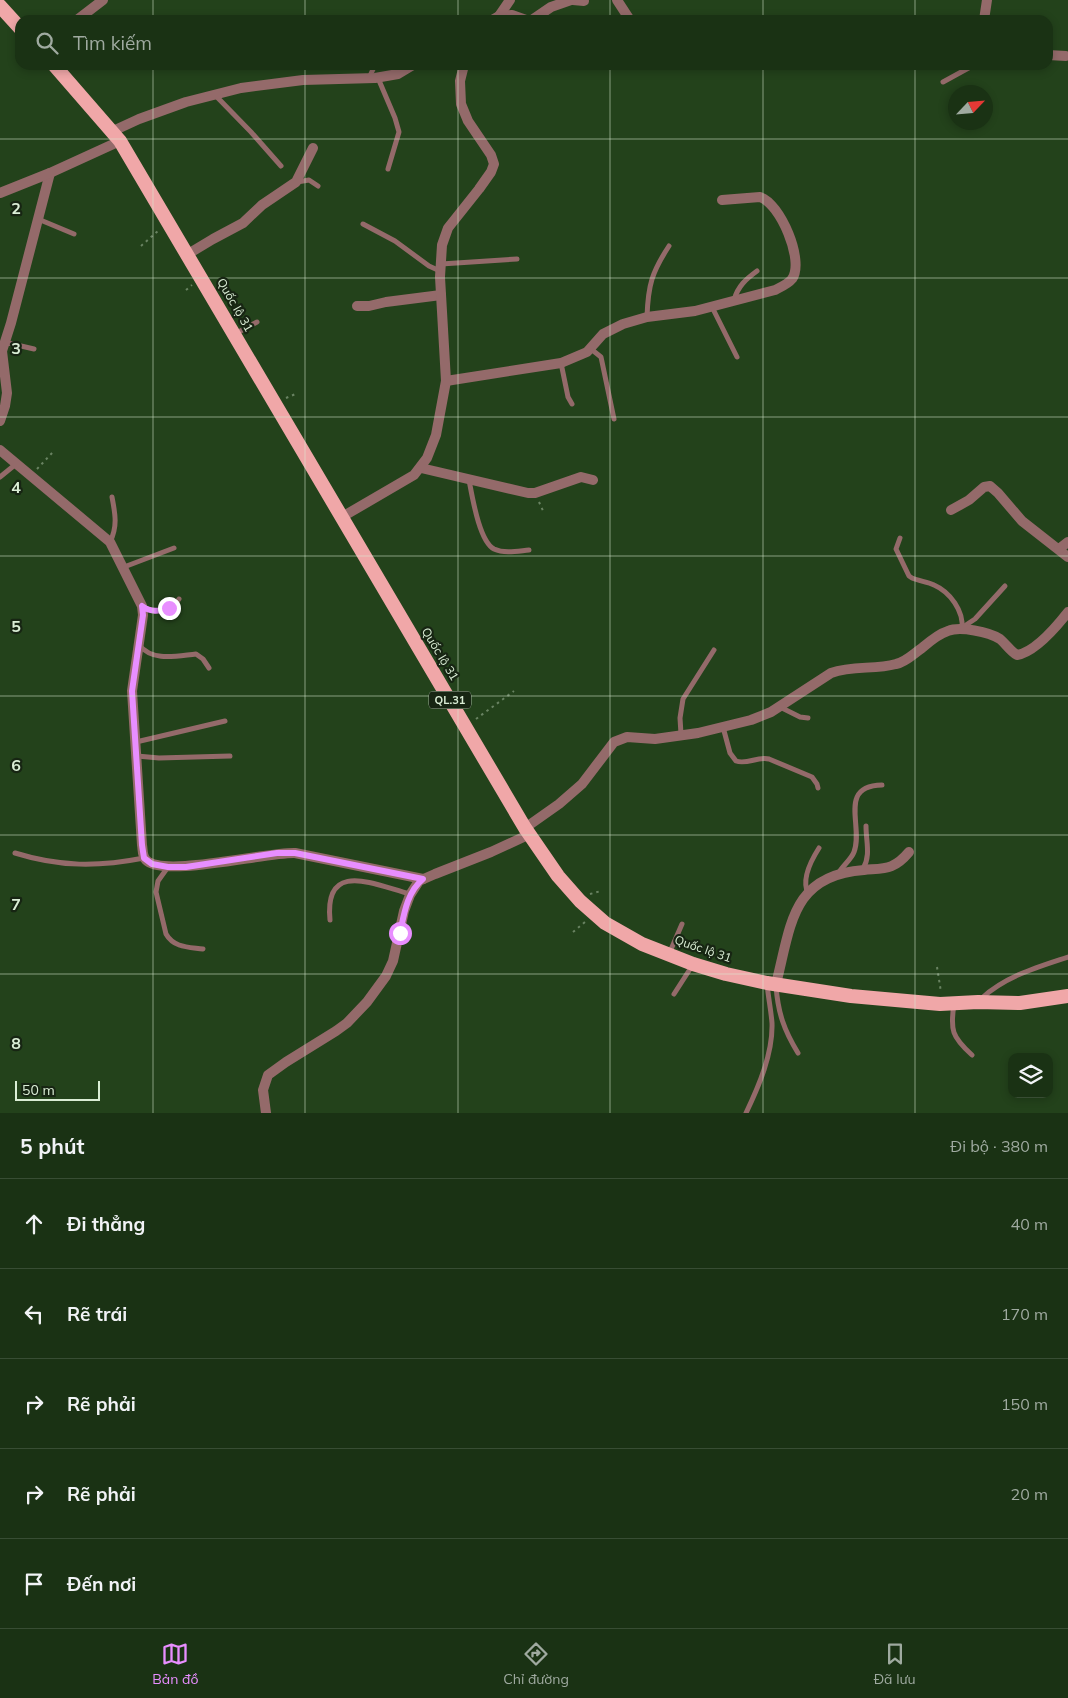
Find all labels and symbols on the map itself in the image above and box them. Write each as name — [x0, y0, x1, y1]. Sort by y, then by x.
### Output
north arrow — [948, 85, 993, 130]
text: 2 — [11, 198, 21, 218]
street label: Quốc lộ 31 — [214, 275, 257, 334]
text: 3 — [11, 338, 21, 358]
text: 4 — [11, 477, 21, 497]
route end — [158, 597, 181, 620]
text: 5 — [11, 616, 21, 636]
street label: Quốc lộ 31 — [419, 624, 462, 683]
road number: QL.31 — [429, 692, 471, 708]
text: 6 — [11, 755, 21, 775]
text: 7 — [11, 894, 21, 914]
route start — [389, 922, 412, 945]
street label: Quốc lộ 31 — [673, 932, 734, 965]
text: 8 — [11, 1033, 21, 1053]
scale bar — [15, 1078, 100, 1101]

